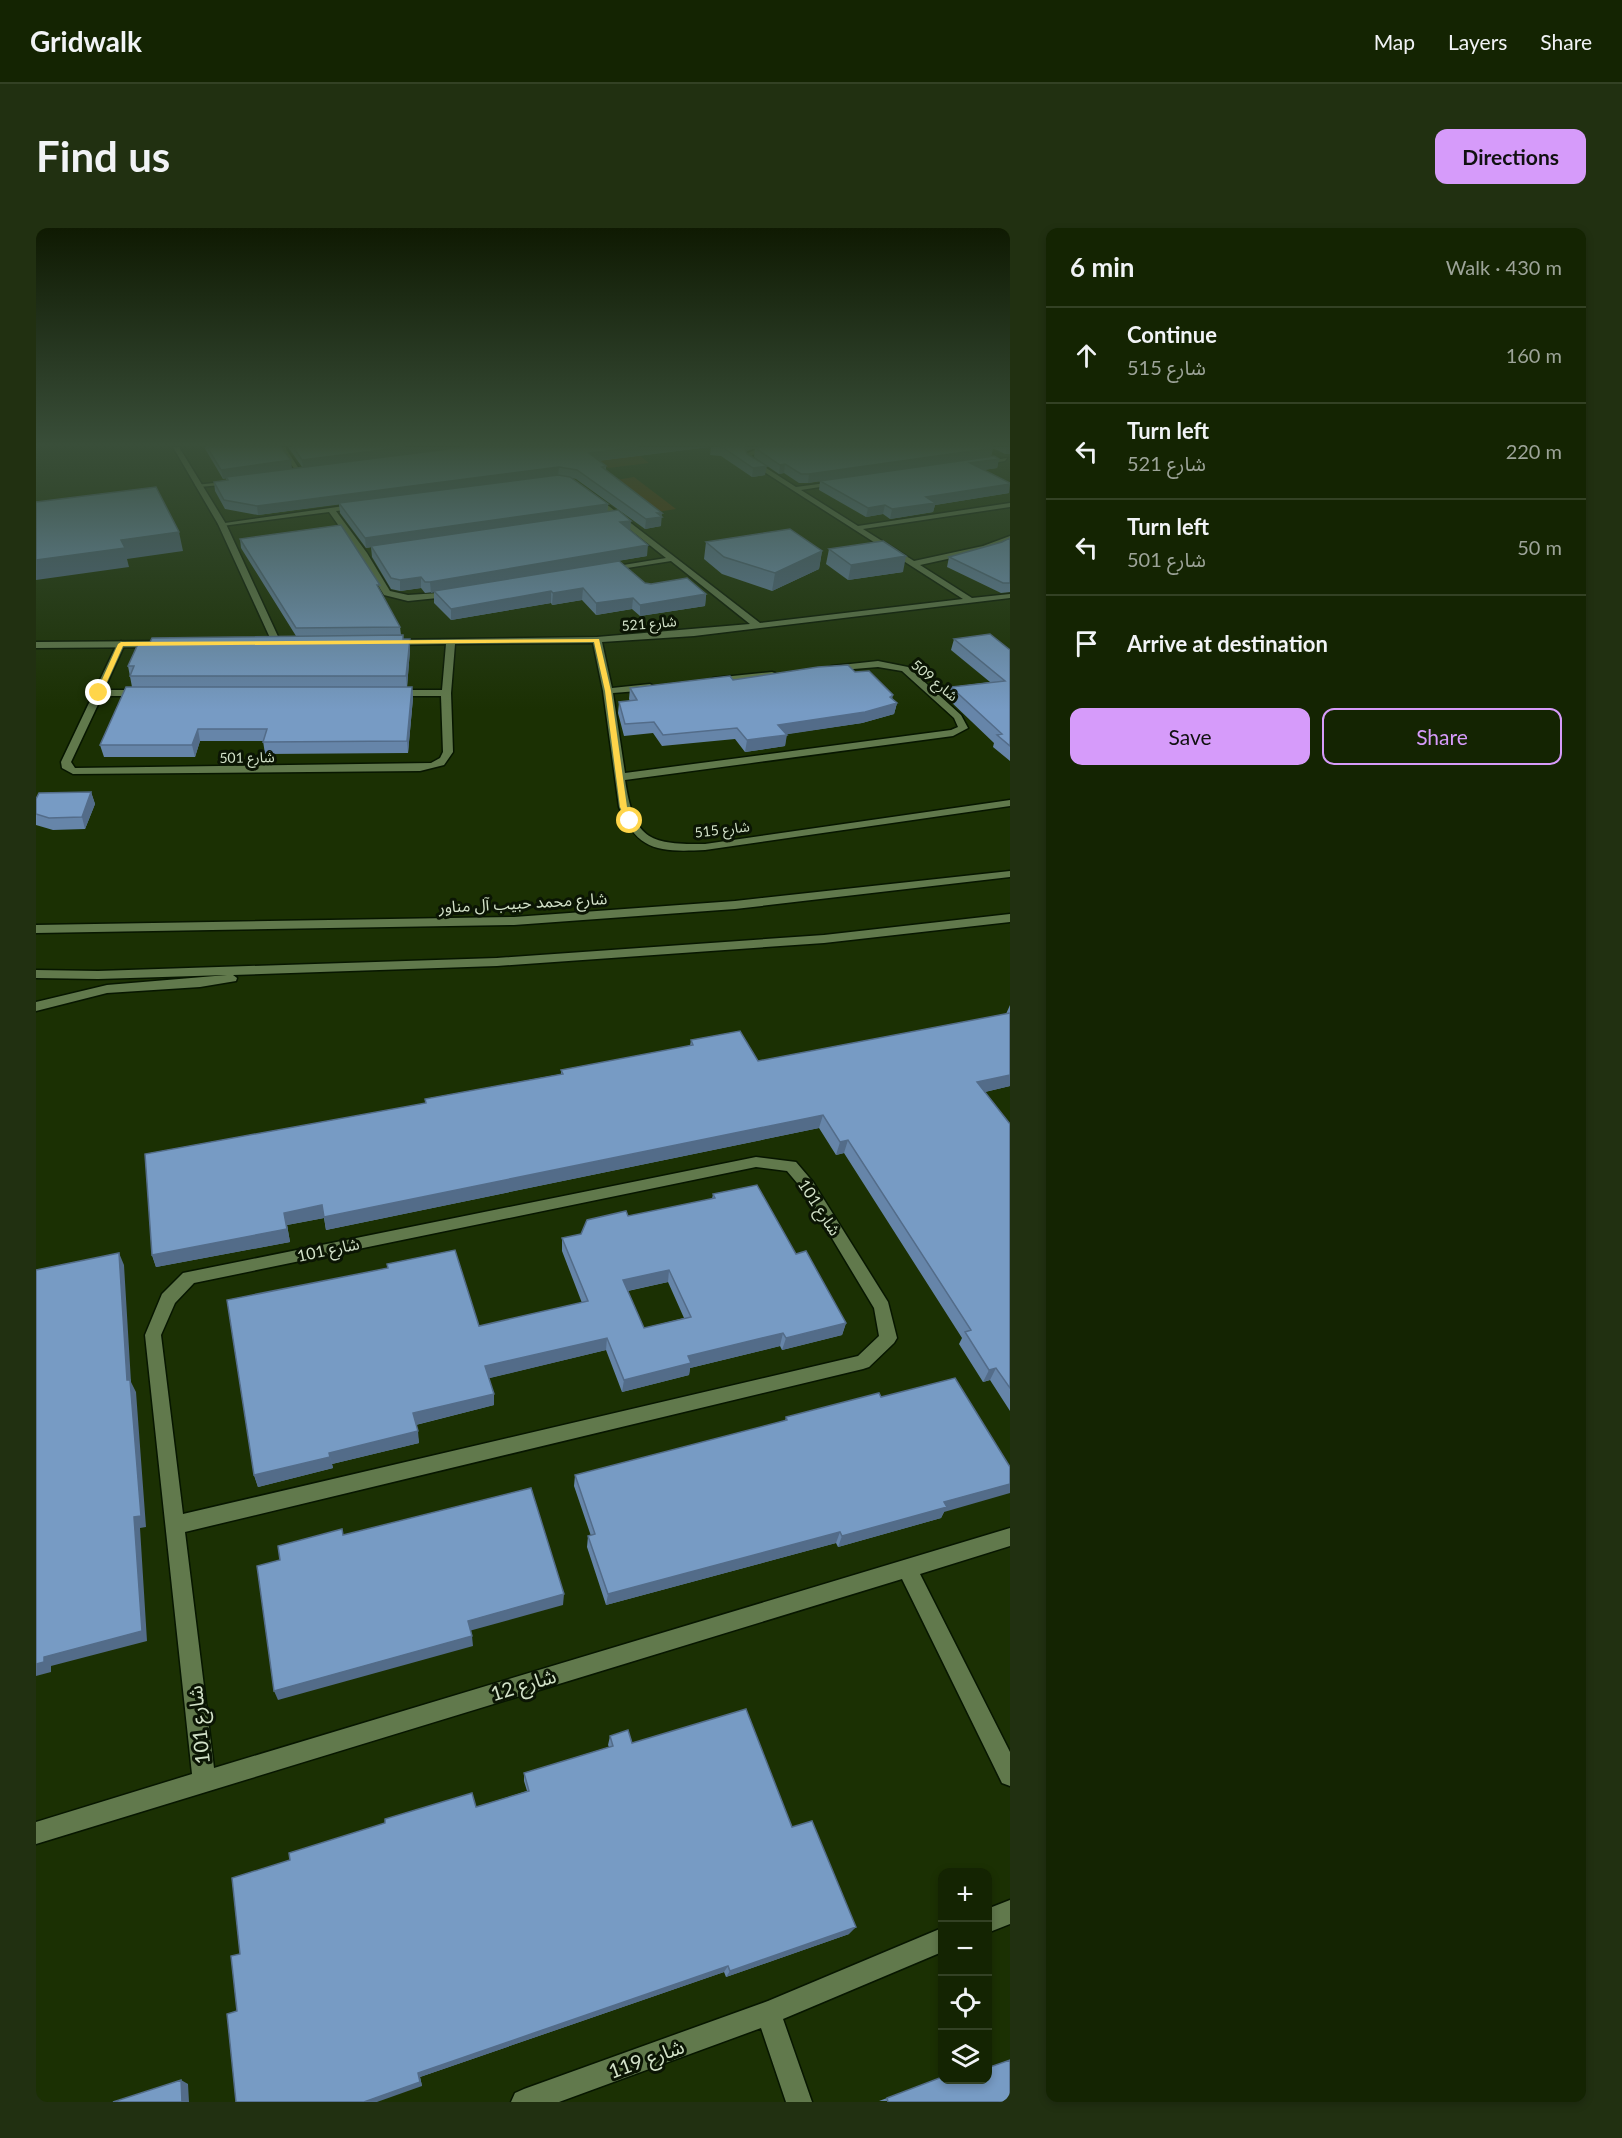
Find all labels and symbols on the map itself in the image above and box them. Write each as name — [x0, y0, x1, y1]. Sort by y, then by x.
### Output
street label: شارع 521 — [621, 612, 678, 637]
street label: شارع 509 — [906, 656, 962, 707]
route end — [85, 679, 111, 705]
street label: شارع 501 — [219, 748, 275, 769]
route start — [616, 807, 642, 833]
street label: شارع 515 — [694, 817, 751, 844]
street label: شارع محمد حبيب آل مناور — [437, 888, 608, 920]
street label: شارع 101 — [791, 1175, 845, 1241]
street label: شارع 101 — [295, 1233, 362, 1269]
street label: شارع 12 — [487, 1663, 560, 1709]
street label: شارع 101 — [182, 1684, 218, 1765]
street label: شارع 119 — [605, 2033, 689, 2087]

